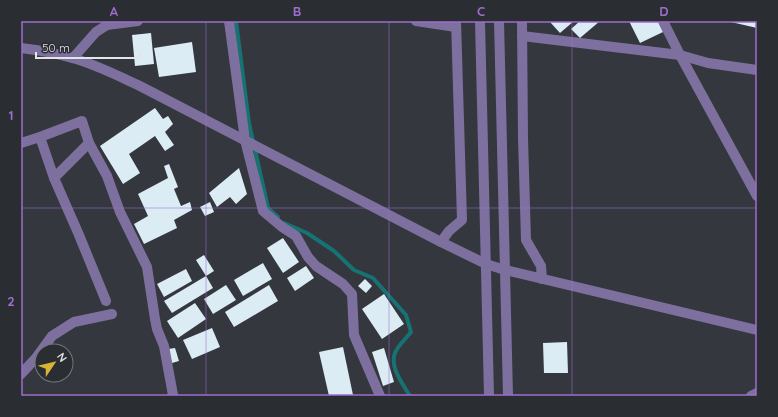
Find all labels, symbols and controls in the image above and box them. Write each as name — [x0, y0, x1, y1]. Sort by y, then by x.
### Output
text: A — [110, 3, 119, 19]
text: B — [293, 3, 301, 19]
text: C — [477, 3, 485, 19]
text: D — [659, 3, 669, 19]
scale bar — [36, 34, 140, 60]
text: 50 m — [42, 40, 70, 55]
text: 1 — [8, 107, 14, 123]
text: 2 — [7, 293, 15, 309]
north arrow — [34, 343, 74, 383]
text: N — [54, 350, 70, 365]

